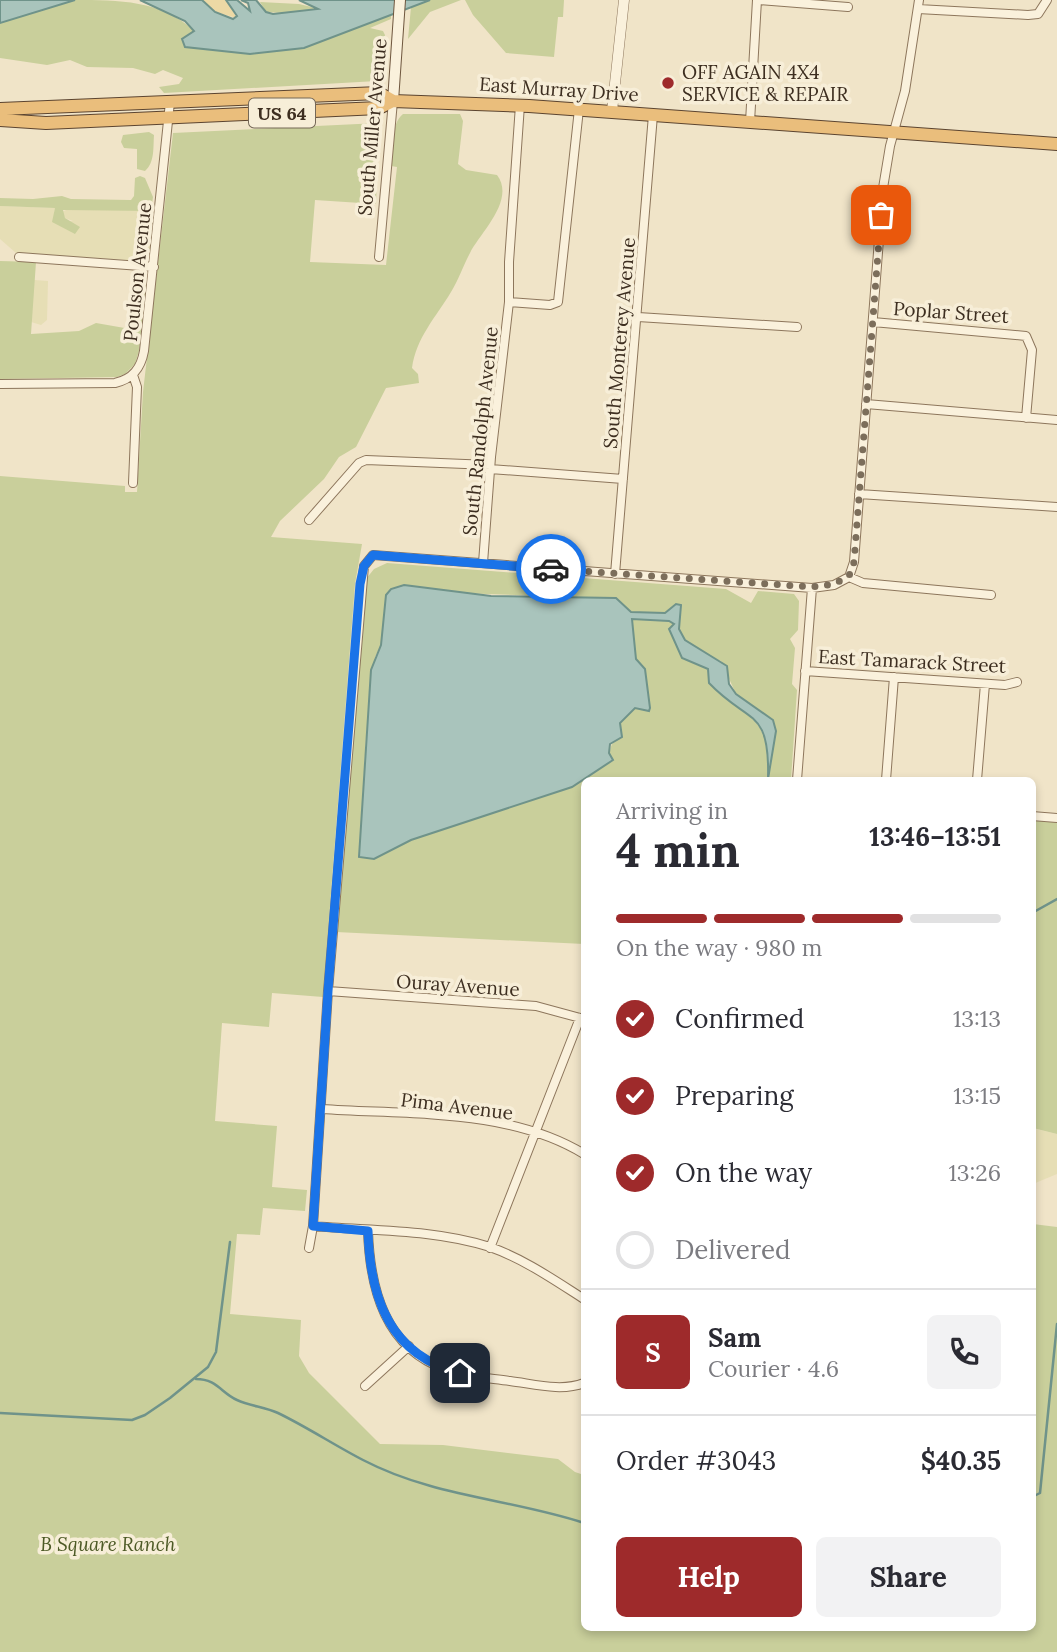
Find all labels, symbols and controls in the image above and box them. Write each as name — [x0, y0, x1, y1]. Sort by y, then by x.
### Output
street label: South Miller Avenue — [352, 37, 392, 217]
place label: OFF AGAIN 4X4 SERVICE & REPAIR — [682, 60, 848, 106]
street label: East Murray Drive — [478, 71, 640, 107]
marker: OFF AGAIN 4X4 SERVICE & REPAIR — [660, 75, 676, 91]
road number: US 64 — [249, 98, 315, 128]
pin — [851, 185, 911, 245]
icon: bag — [862, 196, 900, 234]
street label: Poulson Avenue — [118, 201, 156, 343]
street label: South Monterey Avenue — [598, 236, 640, 450]
street label: Poplar Street — [892, 296, 1010, 328]
street label: South Randolph Avenue — [457, 325, 503, 537]
courier — [516, 534, 586, 604]
icon: car — [532, 550, 570, 588]
street label: East Tamarack Street — [817, 644, 1007, 678]
text: Arriving in — [616, 796, 728, 825]
text: 13:46–13:51 — [869, 820, 1001, 853]
text: 4 min — [616, 821, 740, 880]
text: On the way · 980 m — [616, 933, 822, 962]
street label: Ouray Avenue — [395, 969, 521, 1001]
icon: check — [616, 1000, 654, 1038]
text: Confirmed — [675, 1002, 804, 1035]
text: 13:13 — [953, 1004, 1001, 1033]
icon: check — [616, 1077, 654, 1115]
text: Preparing — [675, 1079, 794, 1112]
text: 13:15 — [953, 1081, 1001, 1110]
street label: Pima Avenue — [399, 1087, 515, 1125]
icon: check — [616, 1154, 654, 1192]
text: On the way — [675, 1156, 812, 1189]
text: 13:26 — [948, 1158, 1001, 1187]
text: Delivered — [675, 1233, 791, 1266]
button: phone — [927, 1315, 1001, 1389]
text: Sam — [708, 1321, 761, 1354]
text: S — [645, 1336, 661, 1369]
pin — [430, 1343, 490, 1403]
icon: home — [441, 1354, 479, 1392]
text: Courier · 4.6 — [708, 1354, 839, 1383]
text: Order #3043 — [616, 1444, 776, 1477]
text: $40.35 — [921, 1444, 1001, 1477]
park label: B Square Ranch — [40, 1532, 176, 1556]
button: Help — [616, 1537, 802, 1617]
button: Share — [816, 1537, 1001, 1617]

